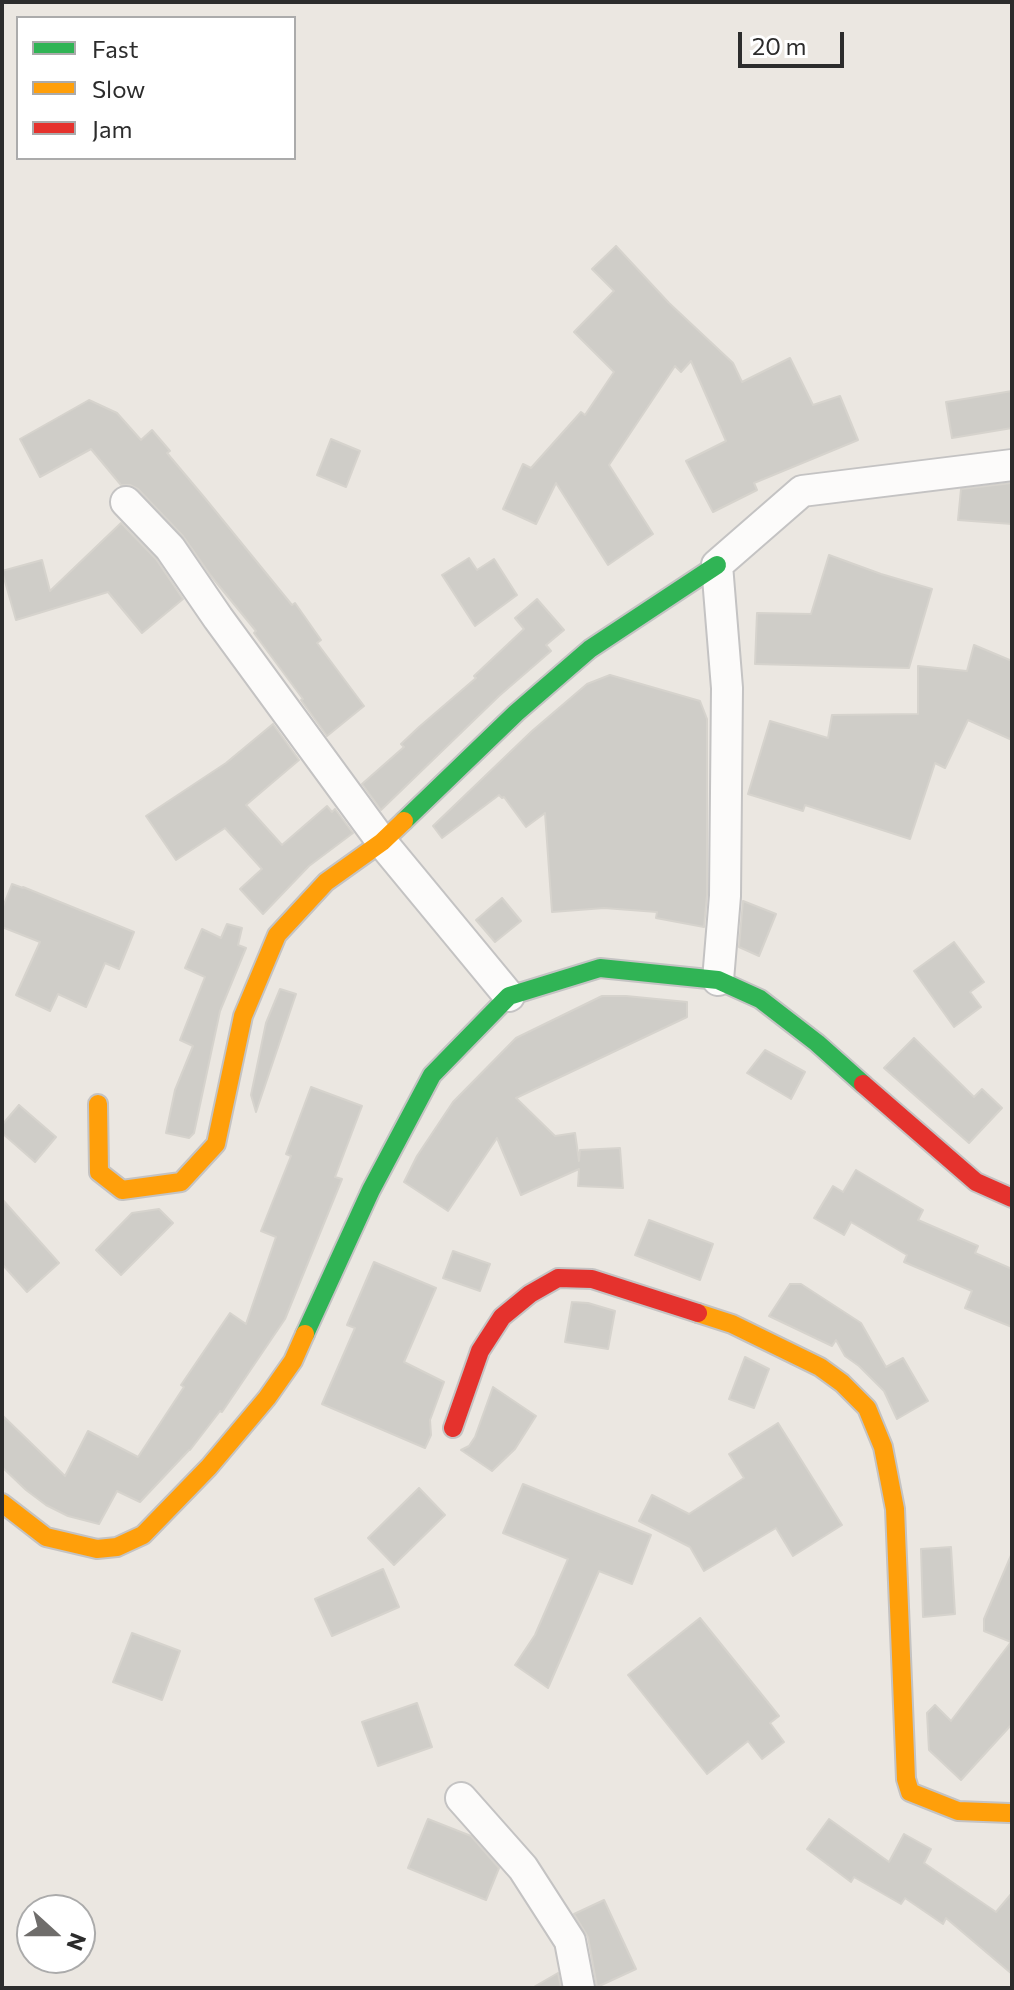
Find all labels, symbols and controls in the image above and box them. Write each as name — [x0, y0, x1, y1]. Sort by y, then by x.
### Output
legend — [16, 16, 296, 160]
scale bar — [742, 16, 848, 66]
text: 20 m — [752, 31, 806, 60]
text: Fast — [92, 34, 139, 63]
text: Slow — [92, 74, 145, 103]
text: Jam — [92, 114, 132, 143]
north arrow — [16, 1894, 96, 1974]
text: N — [61, 1930, 93, 1955]

